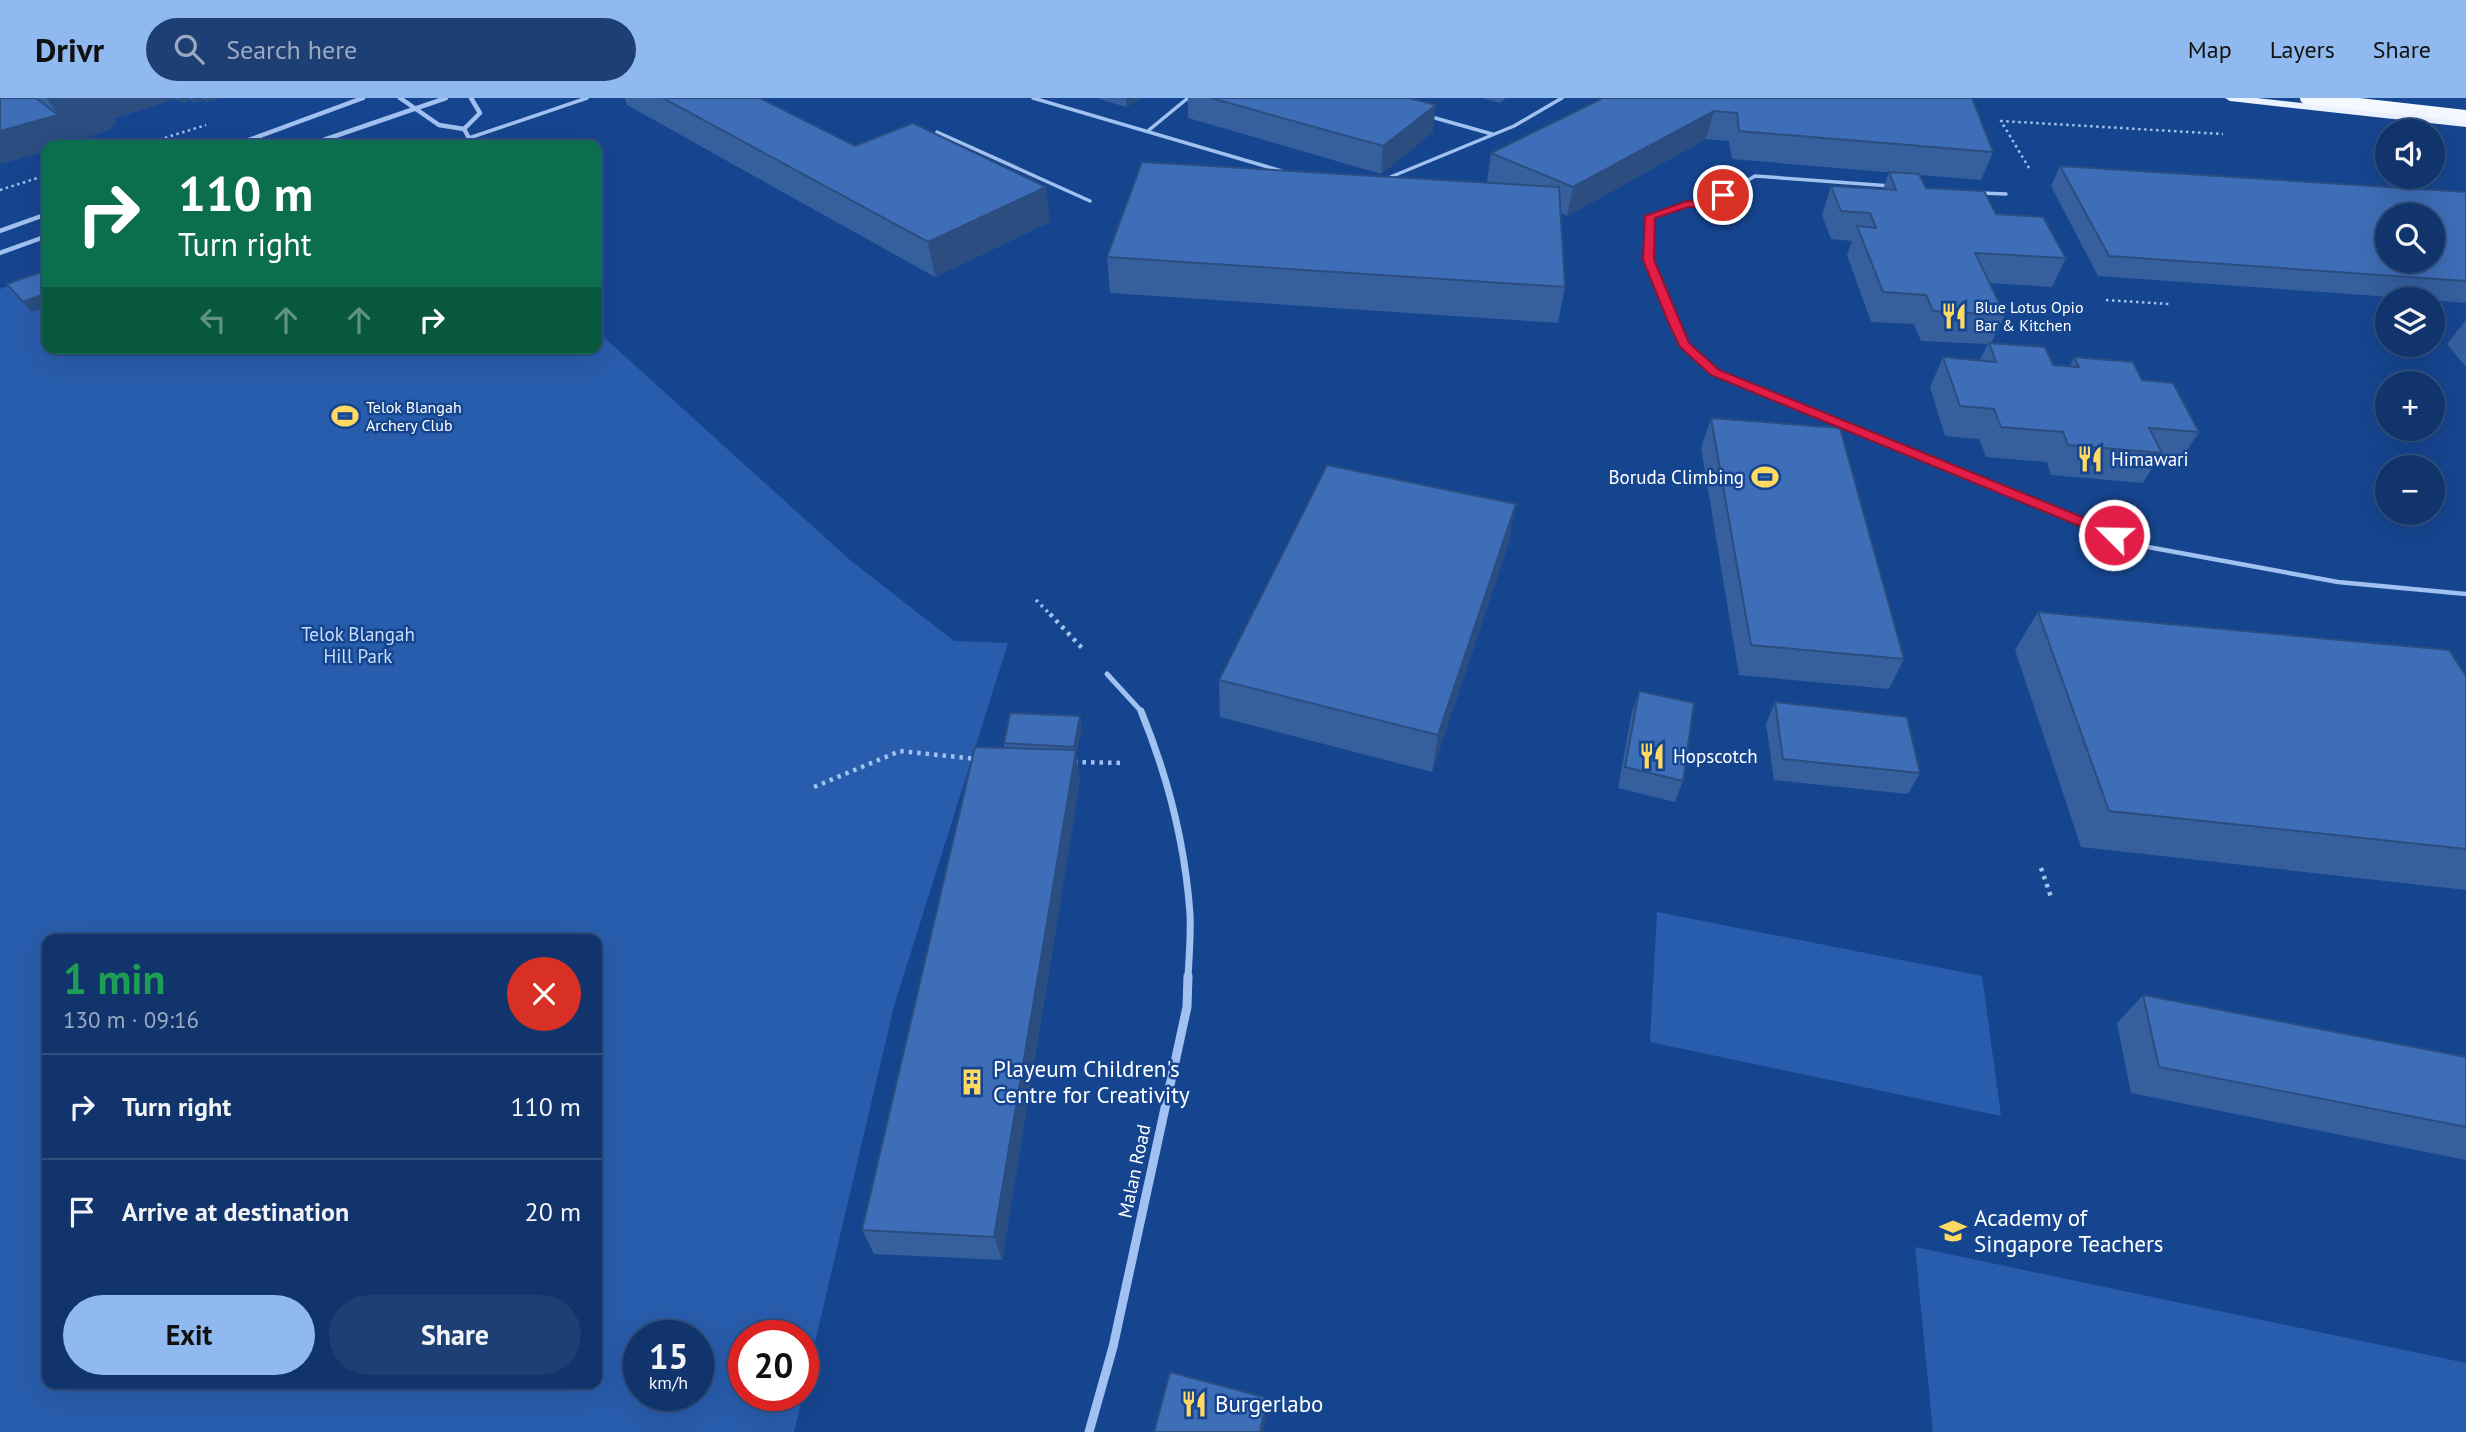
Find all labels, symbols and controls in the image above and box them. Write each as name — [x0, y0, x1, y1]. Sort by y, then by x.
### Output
search box — [146, 18, 636, 81]
text: Drivr — [35, 28, 104, 71]
icon: search — [170, 30, 208, 68]
text: Search here — [226, 33, 357, 66]
text: Map — [2188, 34, 2232, 65]
text: Layers — [2270, 34, 2335, 65]
text: Share — [2373, 34, 2431, 65]
map controls — [2375, 119, 2445, 525]
button: sound — [2375, 119, 2445, 189]
text: 110 m — [178, 161, 313, 225]
pin — [1693, 165, 1753, 225]
icon: right — [63, 168, 154, 259]
icon: arrive — [1704, 176, 1742, 214]
button: search — [2375, 203, 2445, 273]
text: Turn right — [178, 223, 312, 265]
button: layers — [2375, 287, 2445, 357]
place label: Blue Lotus Opio Bar & Kitchen — [1975, 297, 2083, 335]
icon: left — [194, 301, 232, 339]
icon: ahead — [267, 301, 305, 339]
icon: ahead — [340, 301, 378, 339]
icon: right — [413, 301, 451, 339]
restaurant icon: Blue Lotus Opio Bar & Kitchen — [1939, 301, 1969, 331]
button: + — [2375, 371, 2445, 441]
place label: Telok Blangah Archery Club — [366, 397, 462, 435]
sports icon: Telok Blangah Archery Club — [330, 401, 360, 431]
restaurant icon: Himawari — [2075, 444, 2105, 474]
place label: Himawari — [2111, 447, 2189, 471]
button: − — [2375, 455, 2445, 525]
sports icon: Boruda Climbing — [1750, 462, 1780, 492]
place label: Boruda Climbing — [1608, 465, 1744, 489]
position arrow — [2077, 498, 2151, 572]
park label: Telok Blangah Hill Park — [301, 622, 415, 668]
restaurant icon: Hopscotch — [1637, 741, 1667, 771]
place label: Hopscotch — [1673, 744, 1758, 768]
text: 1 min — [63, 951, 165, 1006]
button: close — [507, 957, 581, 1031]
text: 130 m · 09:16 — [63, 1005, 199, 1034]
place label: Playeum Children's Centre for Creativity — [993, 1054, 1190, 1109]
building icon: Playeum Children's Centre for Creativity — [957, 1067, 987, 1097]
icon: right — [63, 1088, 101, 1126]
text: Turn right — [122, 1090, 231, 1123]
text: 110 m — [510, 1090, 581, 1123]
street label: Malan Road — [1112, 1122, 1156, 1220]
icon: arrive — [63, 1193, 101, 1231]
text: Arrive at destination — [122, 1195, 349, 1228]
text: 20 m — [525, 1195, 581, 1228]
place label: Academy of Singapore Teachers — [1974, 1203, 2163, 1258]
school or university icon: Academy of Singapore Teachers — [1938, 1216, 1968, 1246]
button: Exit — [63, 1295, 315, 1375]
button: Share — [329, 1295, 581, 1375]
speed limit sign: 20 — [728, 1320, 819, 1411]
text: 15 — [649, 1333, 688, 1379]
text: km/h — [649, 1371, 688, 1394]
restaurant icon: Burgerlabo — [1179, 1389, 1209, 1419]
place label: Burgerlabo — [1215, 1389, 1323, 1418]

